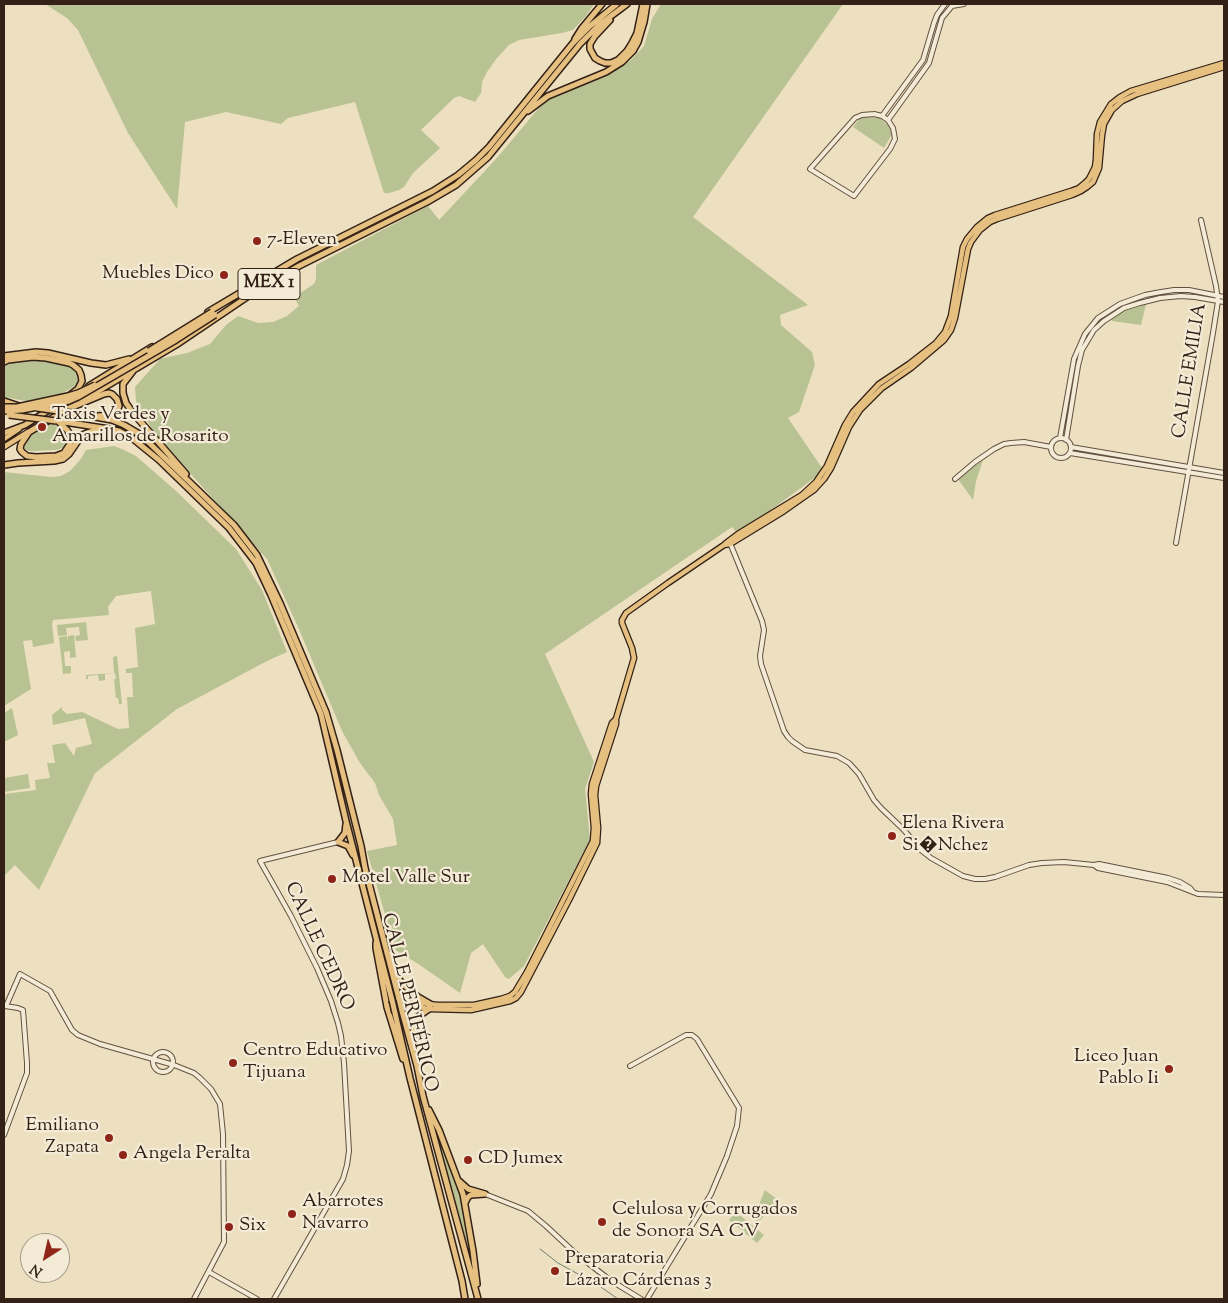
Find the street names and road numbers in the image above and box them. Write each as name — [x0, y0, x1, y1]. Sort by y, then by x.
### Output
road number: MEX 1 — [238, 268, 300, 300]
street label: CALLE EMILIA — [1169, 302, 1213, 440]
street label: CALLE CEDRO — [278, 879, 358, 1015]
street label: CALLE PERIFÉRICO — [375, 911, 441, 1095]

